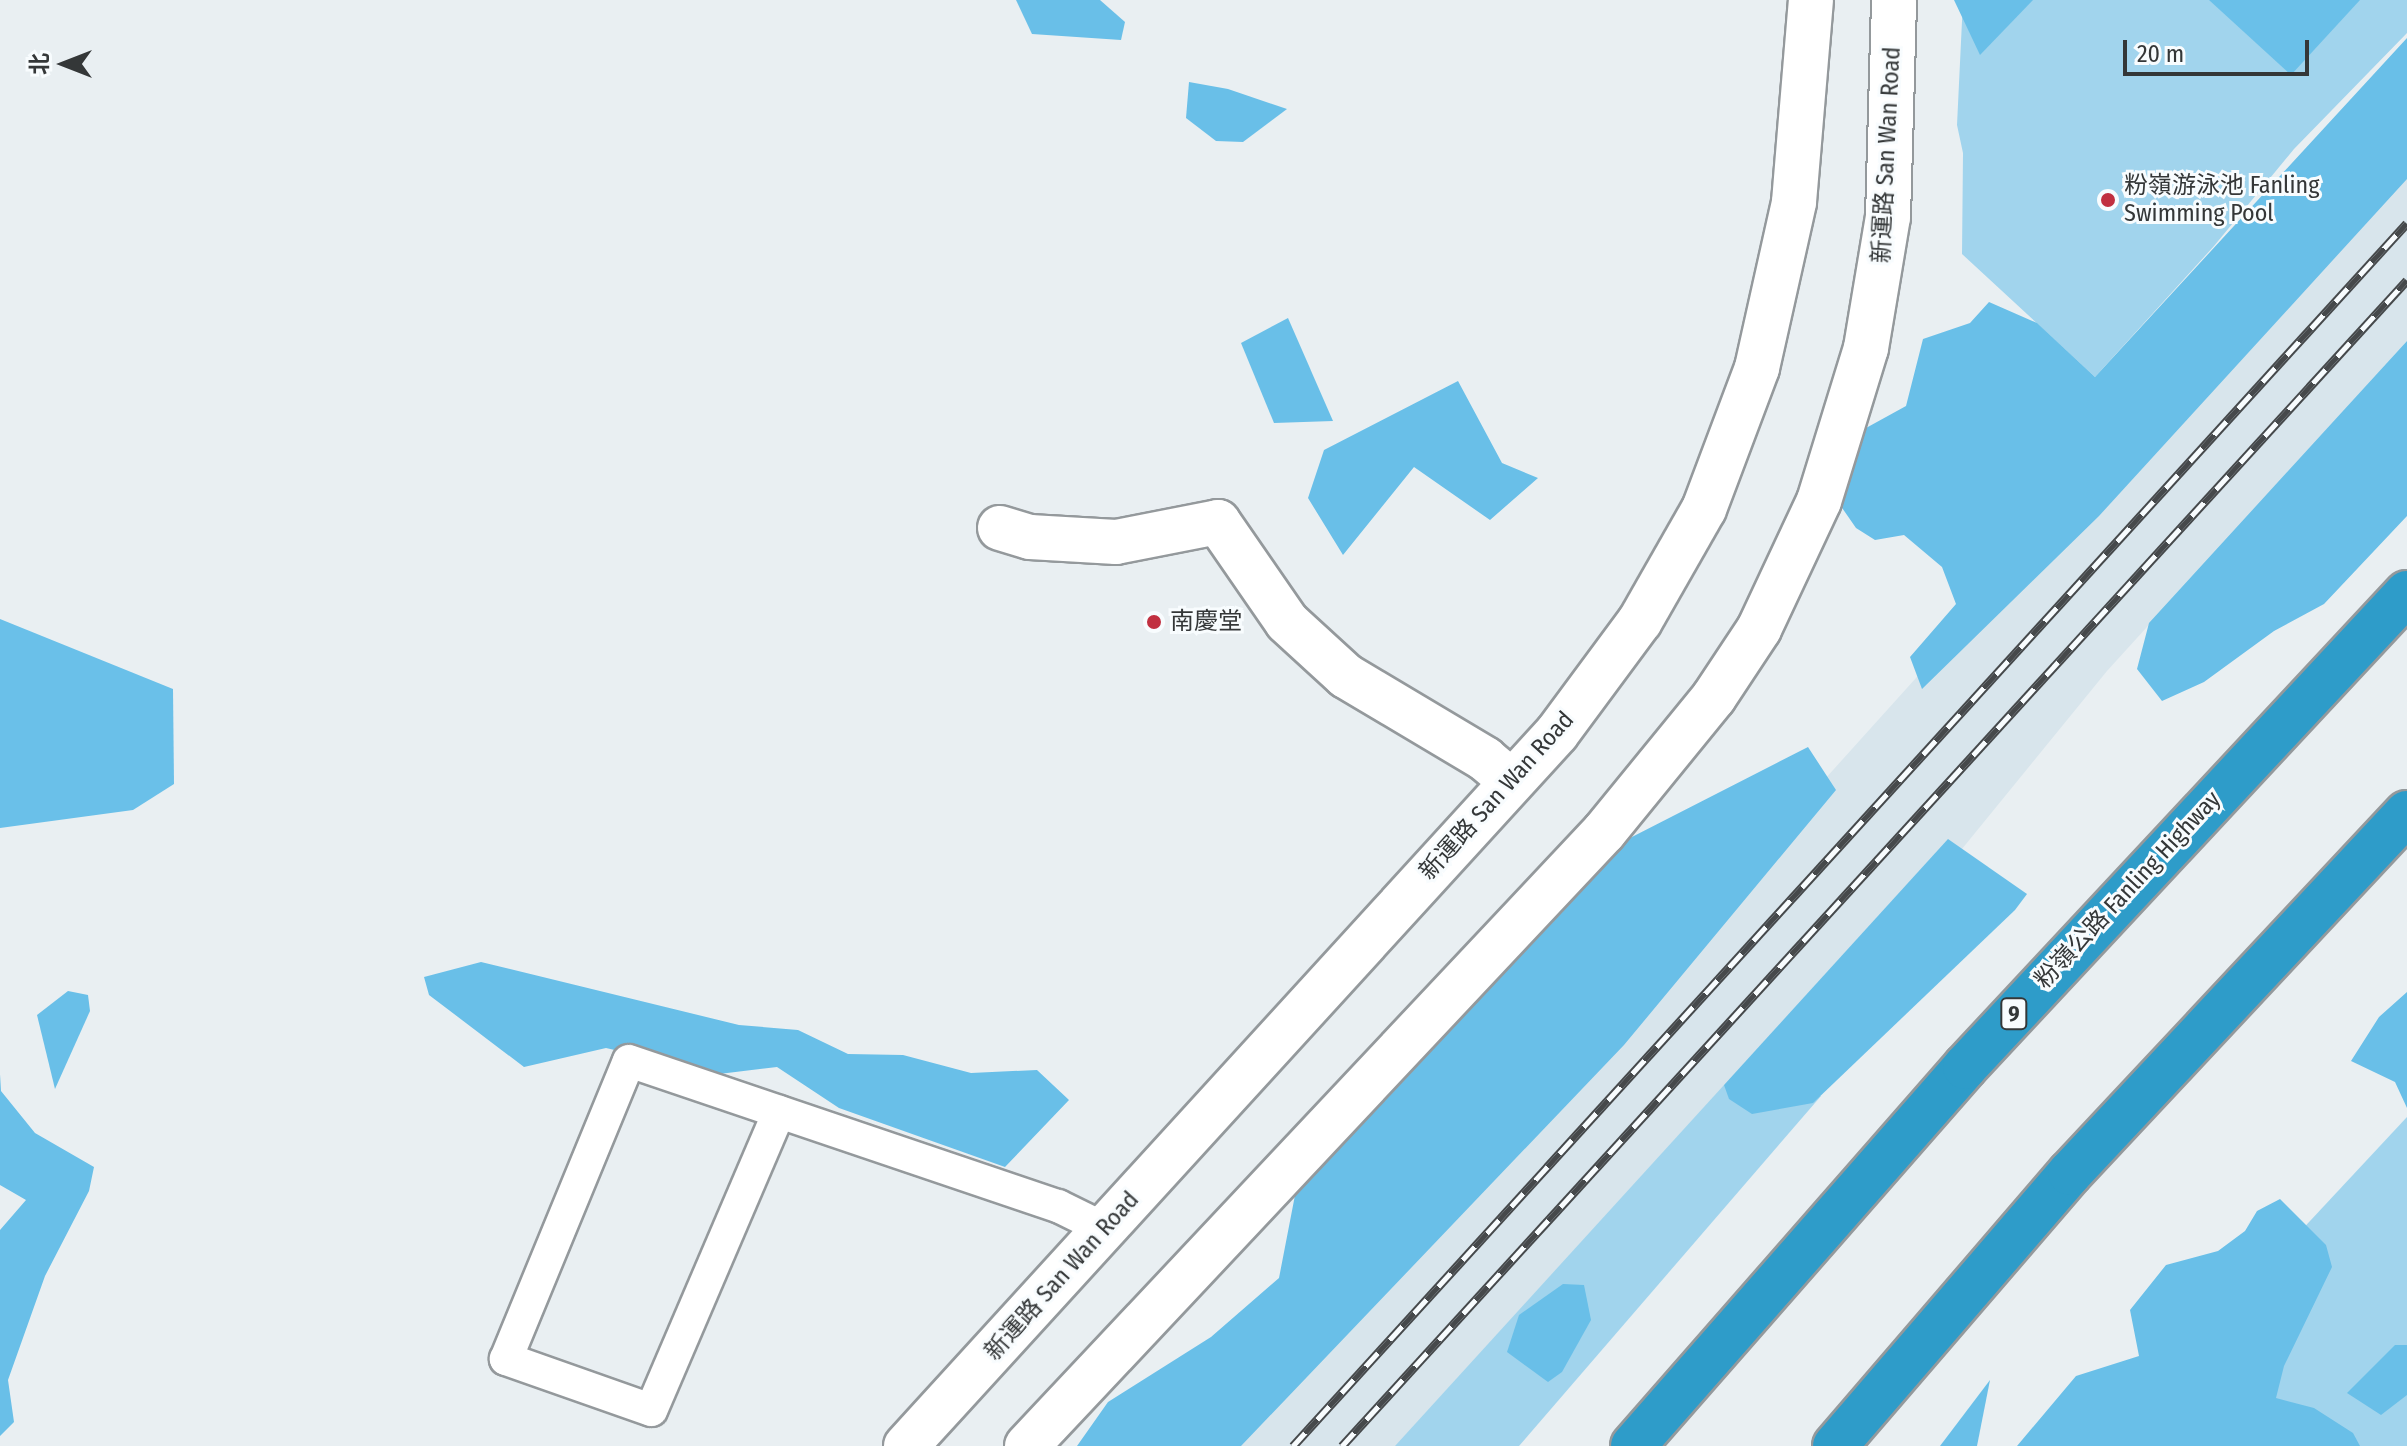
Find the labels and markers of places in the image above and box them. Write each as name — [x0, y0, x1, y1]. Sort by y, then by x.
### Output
place label: 粉嶺游泳池 Fanling Swimming Pool — [2124, 172, 2319, 228]
marker: 粉嶺游泳池 Fanling Swimming Pool — [2099, 191, 2117, 209]
place label: 南慶堂 — [1170, 608, 1242, 636]
marker: 南慶堂 — [1145, 613, 1163, 631]

